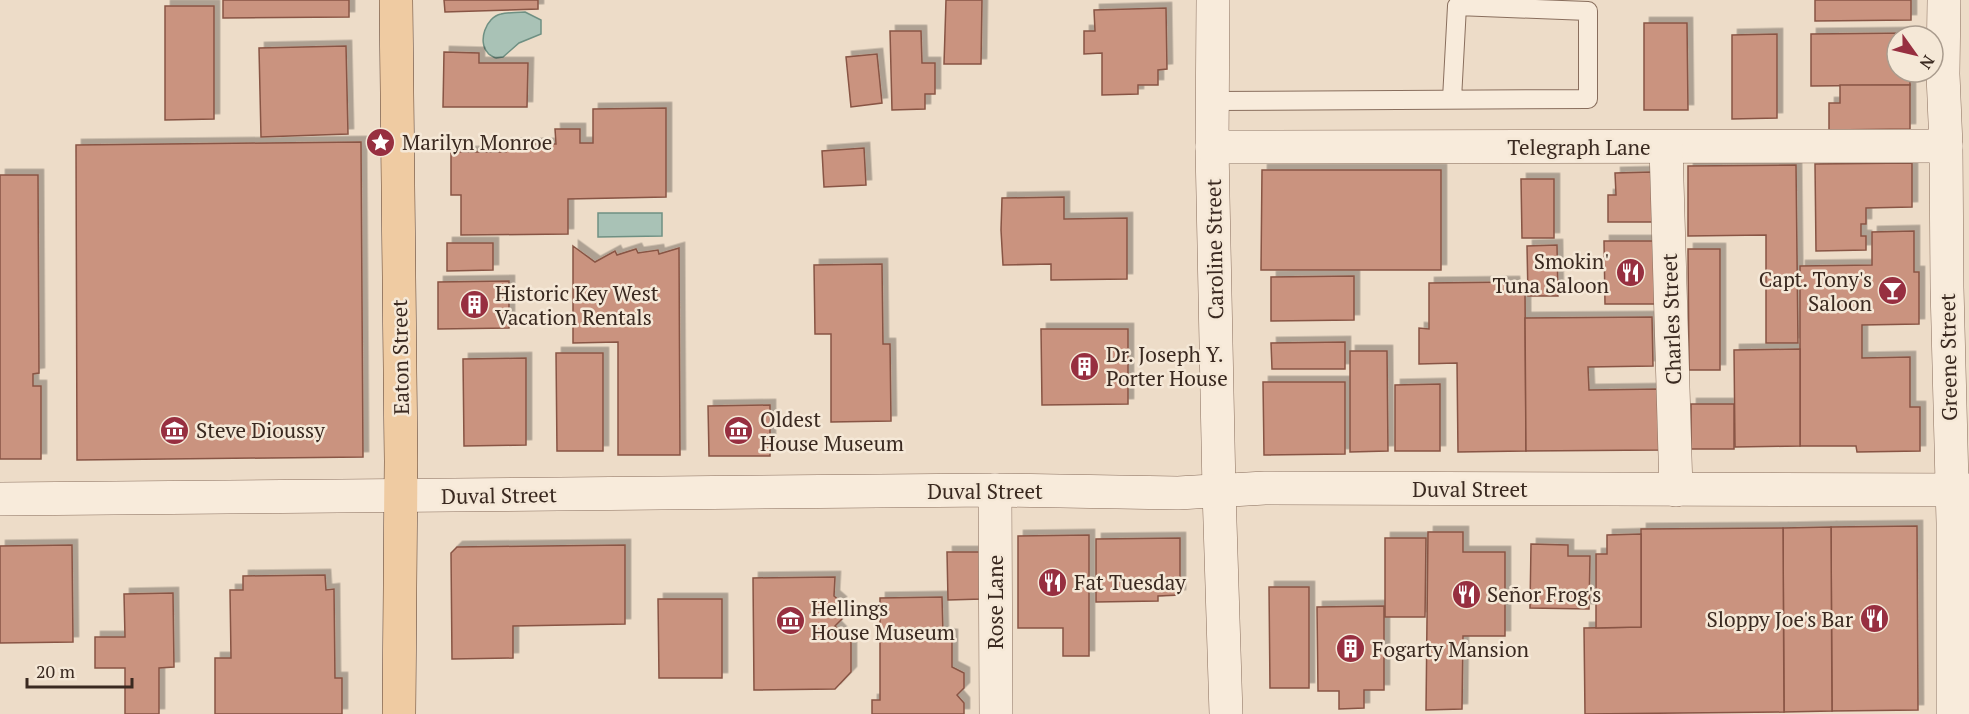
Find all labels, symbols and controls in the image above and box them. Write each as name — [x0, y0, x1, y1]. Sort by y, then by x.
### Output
north arrow — [1885, 24, 1945, 84]
text: N — [1915, 51, 1940, 74]
place icon: Marilyn Monroe — [365, 126, 397, 158]
place label: Marilyn Monroe — [402, 128, 552, 156]
street label: Telegraph Lane — [1507, 133, 1651, 161]
street label: Caroline Street — [1199, 178, 1229, 320]
place label: Smokin' Tuna Saloon — [1493, 247, 1610, 299]
street label: Charles Street — [1655, 253, 1687, 385]
restaurant icon: Smokin' Tuna Saloon — [1614, 257, 1646, 289]
place label: Capt. Tony's Saloon — [1759, 265, 1873, 317]
bar icon: Capt. Tony's Saloon — [1877, 275, 1909, 307]
place label: Historic Key West Vacation Rentals — [495, 279, 659, 331]
building icon: Historic Key West Vacation Rentals — [458, 289, 490, 321]
street label: Greene Street — [1933, 293, 1963, 421]
street label: Eaton Street — [385, 299, 415, 415]
place label: Dr. Joseph Y. Porter House — [1106, 340, 1228, 392]
building icon: Dr. Joseph Y. Porter House — [1069, 350, 1101, 382]
place label: Oldest House Museum — [760, 405, 904, 457]
museum icon: Steve Dioussy — [159, 414, 191, 446]
museum icon: Oldest House Museum — [723, 415, 755, 447]
place label: Steve Dioussy — [196, 416, 325, 444]
street label: Duval Street — [1412, 475, 1528, 503]
street label: Duval Street — [927, 477, 1043, 505]
street label: Duval Street — [441, 480, 557, 510]
street label: Rose Lane — [981, 555, 1009, 649]
restaurant icon: Fat Tuesday — [1037, 566, 1069, 598]
place label: Fat Tuesday — [1074, 568, 1186, 596]
restaurant icon: Señor Frog's — [1450, 578, 1482, 610]
place label: Señor Frog's — [1487, 580, 1601, 608]
place label: Hellings House Museum — [811, 594, 955, 646]
restaurant icon: Sloppy Joe's Bar — [1858, 603, 1890, 635]
museum icon: Hellings House Museum — [774, 604, 806, 636]
place label: Sloppy Joe's Bar — [1706, 605, 1853, 633]
building icon: Fogarty Mansion — [1335, 633, 1367, 665]
place label: Fogarty Mansion — [1372, 635, 1530, 663]
scale bar — [27, 651, 132, 689]
text: 20 m — [36, 659, 76, 683]

